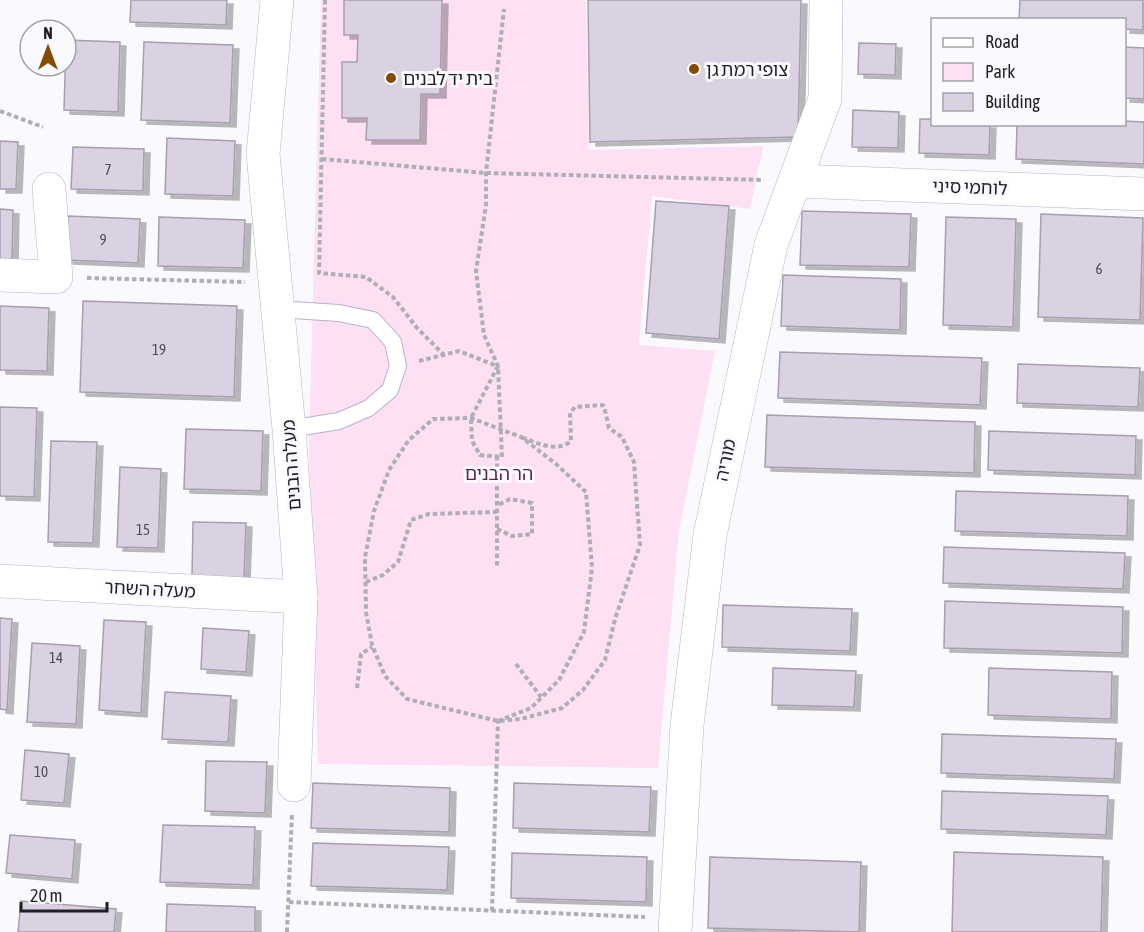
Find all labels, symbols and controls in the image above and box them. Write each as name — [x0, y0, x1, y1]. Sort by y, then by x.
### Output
north arrow — [18, 18, 78, 78]
legend — [931, 18, 1126, 126]
text: N — [43, 24, 53, 42]
text: Road — [985, 31, 1019, 52]
place label: צופי רמת גן — [706, 59, 788, 80]
text: Park — [985, 61, 1015, 82]
marker: צופי רמת גן — [687, 62, 701, 76]
place label: בית יד לבנים — [403, 68, 493, 89]
marker: בית יד לבנים — [384, 71, 398, 85]
text: Building — [985, 91, 1040, 112]
house number: 7 — [104, 161, 112, 178]
street label: לוחמי סיני — [932, 175, 1008, 199]
house number: 9 — [99, 231, 107, 248]
house number: 6 — [1095, 260, 1103, 277]
house number: 19 — [152, 341, 166, 358]
street label: מעלה הבנים — [277, 419, 305, 511]
street label: מוריה — [710, 437, 740, 483]
park label: הר הבנים — [465, 463, 533, 484]
house number: 15 — [136, 521, 150, 538]
street label: מעלה השחר — [104, 576, 196, 602]
house number: 14 — [49, 649, 63, 666]
house number: 10 — [34, 763, 48, 780]
scale bar — [21, 875, 106, 913]
text: 20 m — [30, 885, 62, 906]

